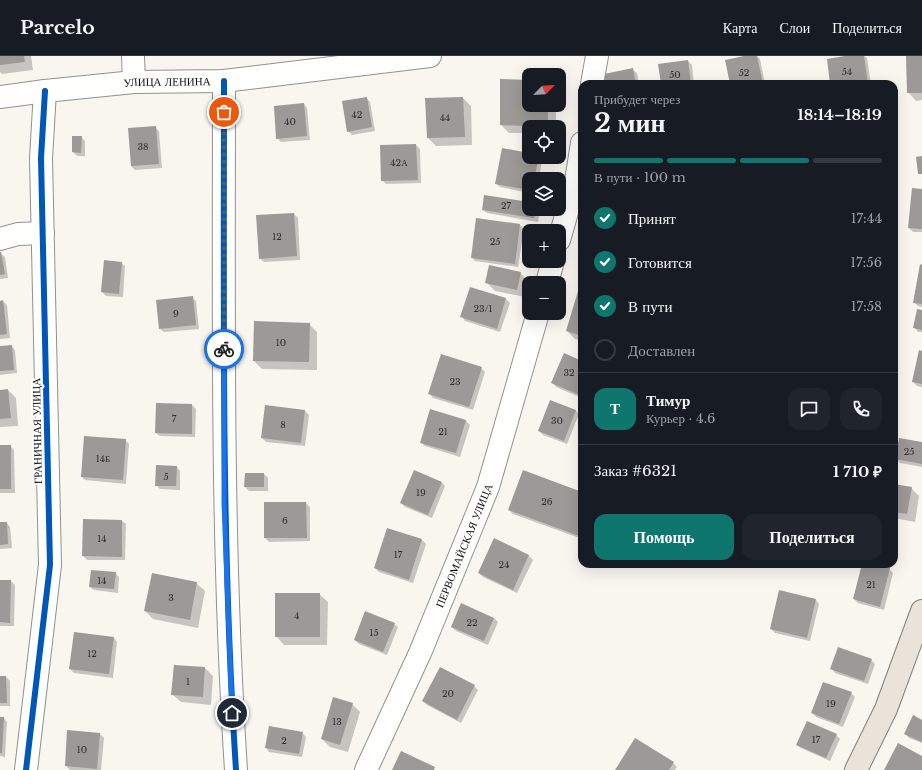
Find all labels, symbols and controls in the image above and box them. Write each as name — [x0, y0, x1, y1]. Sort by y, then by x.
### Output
text: Parcelo — [20, 16, 95, 39]
text: Карта — [723, 19, 757, 37]
text: Слои — [779, 19, 810, 37]
text: Поделиться — [832, 19, 902, 37]
house number: 54 — [842, 66, 852, 77]
house number: 52 — [739, 67, 749, 78]
north arrow — [522, 68, 566, 112]
map controls — [522, 68, 566, 320]
house number: 50 — [669, 69, 681, 80]
street label: УЛИЦА ЛЕНИНА — [123, 74, 211, 90]
text: Прибудет через — [594, 91, 680, 108]
pin — [207, 95, 241, 129]
icon: bag — [213, 101, 235, 123]
text: 18:14–18:19 — [797, 105, 882, 124]
text: 2 мин — [594, 107, 666, 139]
house number: 42 — [352, 109, 362, 120]
house number: 44 — [440, 112, 450, 123]
house number: 40 — [284, 116, 296, 127]
button: locate — [522, 120, 566, 164]
house number: 38 — [138, 141, 149, 152]
house number: 42А — [390, 157, 408, 168]
text: В пути · 100 m — [594, 169, 686, 186]
button: layers — [522, 172, 566, 216]
house number: 27 — [501, 200, 512, 211]
icon: check — [594, 207, 616, 229]
text: Принят — [628, 209, 676, 228]
text: 17:44 — [851, 210, 882, 227]
button: + — [522, 224, 566, 268]
house number: 12 — [272, 231, 282, 242]
house number: 25 — [490, 236, 500, 247]
icon: check — [594, 251, 616, 273]
text: Готовится — [628, 253, 692, 272]
text: 17:56 — [850, 254, 882, 271]
button: − — [522, 276, 566, 320]
icon: check — [594, 295, 616, 317]
text: В пути — [628, 297, 672, 316]
text: 17:58 — [851, 298, 882, 315]
house number: 23/1 — [473, 303, 493, 314]
house number: 9 — [173, 308, 179, 319]
courier — [204, 329, 244, 369]
house number: 10 — [276, 337, 286, 348]
icon: bike — [213, 338, 235, 360]
text: Доставлен — [628, 341, 695, 360]
house number: 32 — [563, 367, 575, 378]
house number: 23 — [449, 376, 461, 387]
street label: ГРАНИЧНАЯ УЛИЦА — [29, 378, 45, 484]
button: chat — [788, 388, 830, 430]
button: phone — [840, 388, 882, 430]
text: Тимур — [646, 391, 690, 410]
text: Т — [610, 399, 620, 418]
text: Курьер · 4.6 — [646, 410, 715, 427]
house number: 7 — [172, 413, 177, 424]
house number: 30 — [551, 415, 563, 426]
house number: 8 — [280, 419, 286, 430]
house number: 21 — [438, 426, 448, 437]
house number: 25 — [904, 446, 914, 457]
house number: 14Б — [96, 453, 110, 464]
text: Заказ #6321 — [594, 461, 677, 480]
text: 1 710 ₽ — [833, 462, 882, 481]
house number: 5 — [163, 471, 169, 482]
street label: ПЕРВОМАЙСКАЯ УЛИЦА — [432, 481, 496, 610]
house number: 19 — [416, 487, 426, 498]
house number: 26 — [541, 496, 553, 507]
button: Помощь — [594, 514, 734, 560]
button: Поделиться — [742, 514, 882, 560]
house number: 6 — [282, 515, 288, 526]
house number: 14 — [97, 533, 107, 544]
house number: 17 — [394, 549, 403, 560]
house number: 24 — [499, 559, 509, 570]
house number: 14 — [97, 575, 107, 586]
house number: 21 — [866, 579, 876, 590]
house number: 3 — [168, 592, 174, 603]
house number: 4 — [294, 610, 300, 621]
house number: 22 — [466, 617, 478, 628]
house number: 15 — [369, 627, 379, 638]
house number: 12 — [87, 648, 97, 659]
house number: 1 — [186, 676, 190, 687]
house number: 20 — [442, 688, 454, 699]
pin — [215, 696, 249, 730]
house number: 19 — [826, 698, 836, 709]
icon: home — [221, 702, 243, 724]
house number: 13 — [332, 716, 342, 727]
house number: 17 — [812, 734, 821, 745]
house number: 2 — [281, 735, 287, 746]
house number: 10 — [77, 744, 87, 755]

